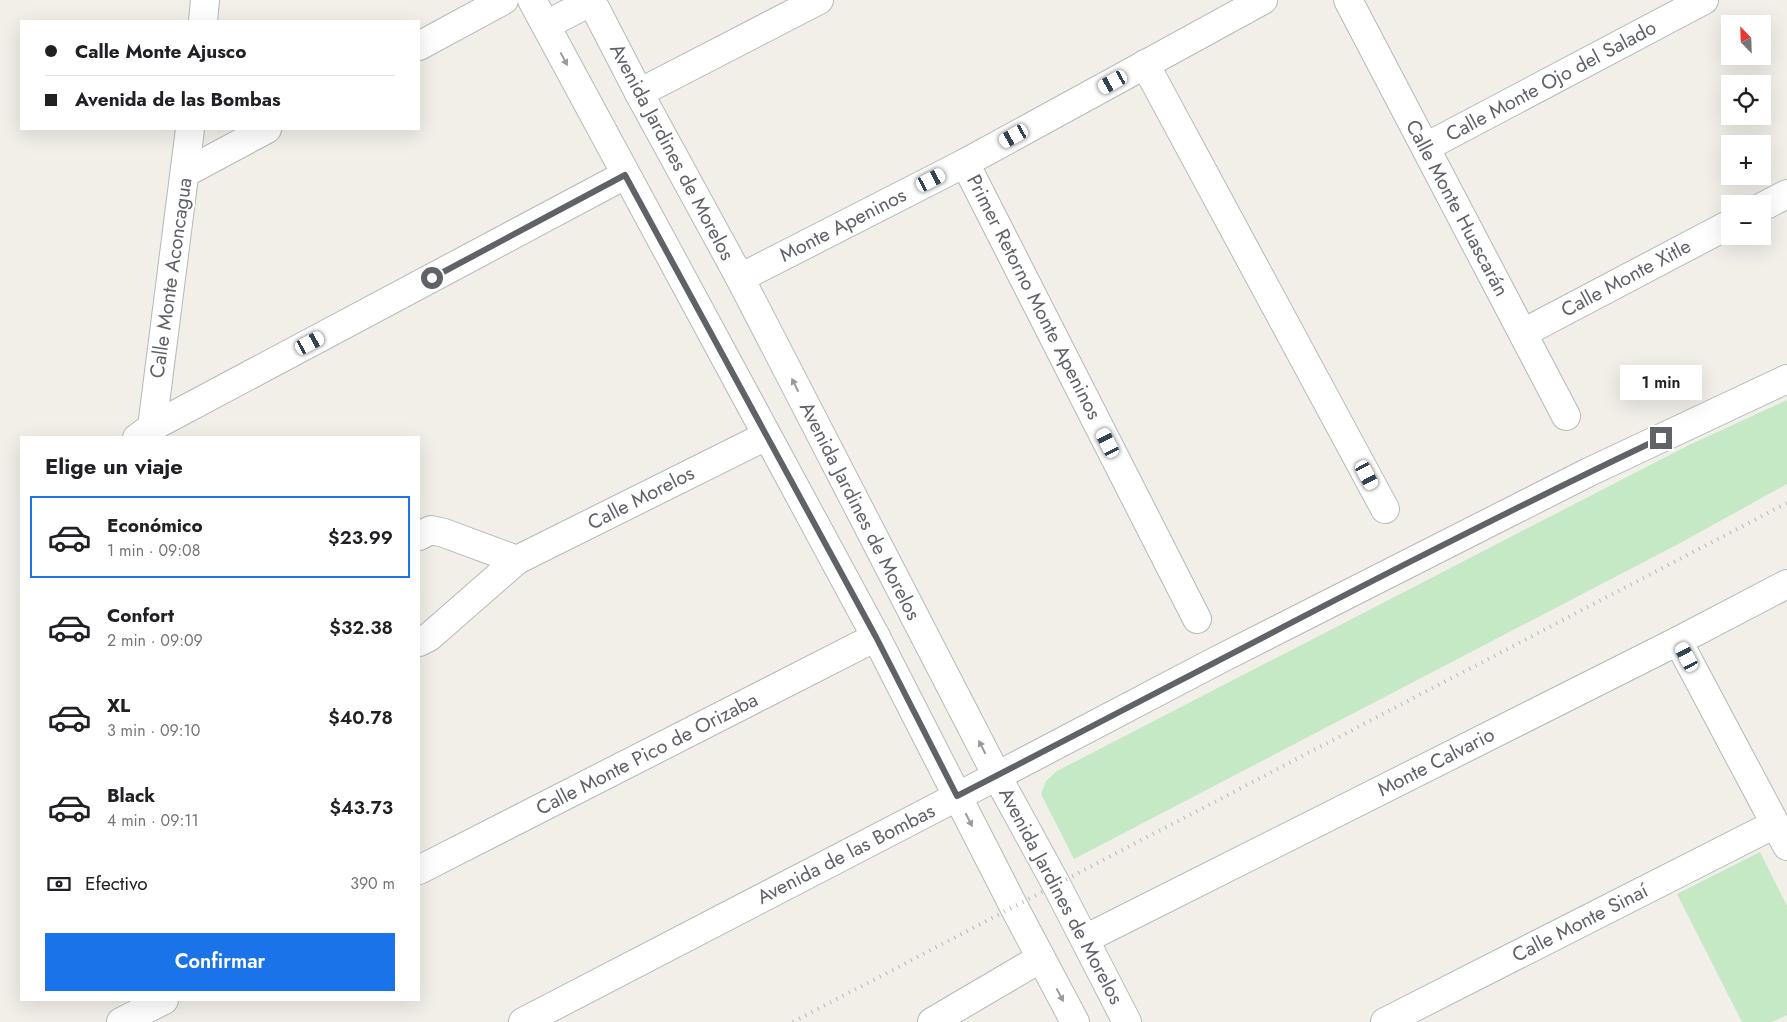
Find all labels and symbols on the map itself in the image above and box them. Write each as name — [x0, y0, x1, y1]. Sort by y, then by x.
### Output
street label: Calle Monte Ojo del Salado — [1441, 13, 1661, 149]
north arrow — [1721, 15, 1771, 65]
street label: Avenida Jardines de Morelos — [602, 38, 742, 266]
one-way arrow — [559, 52, 568, 65]
car — [1096, 68, 1129, 96]
street label: Calle Monte Huascarán — [1398, 115, 1516, 301]
car — [997, 122, 1030, 150]
car — [914, 167, 947, 193]
street label: Primer Retorno Monte Apeninos — [959, 169, 1109, 425]
street label: Calle Monte Aconcagua — [143, 176, 199, 380]
street label: Monte Apeninos — [775, 181, 911, 269]
street label: Calle Monte Xitle — [1556, 232, 1696, 324]
route start — [421, 267, 443, 289]
car — [293, 329, 326, 357]
callout: 1 min — [1620, 366, 1702, 400]
one-way arrow — [791, 377, 799, 392]
street label: Avenida Jardines de Morelos — [792, 397, 928, 625]
car — [1094, 426, 1121, 460]
route end — [1650, 427, 1672, 449]
car — [1353, 458, 1380, 492]
street label: Calle Morelos — [583, 459, 699, 537]
car — [1673, 640, 1700, 674]
street label: Calle Monte Pico de Orizaba — [531, 685, 763, 823]
street label: Monte Calvario — [1372, 720, 1500, 804]
one-way arrow — [978, 740, 986, 754]
street label: Avenida Jardines de Morelos — [991, 782, 1131, 1010]
street label: Avenida de las Bombas — [752, 796, 940, 912]
one-way arrow — [965, 813, 973, 827]
street label: Calle Monte Sinaí — [1507, 876, 1654, 970]
one-way arrow — [1056, 988, 1064, 1002]

